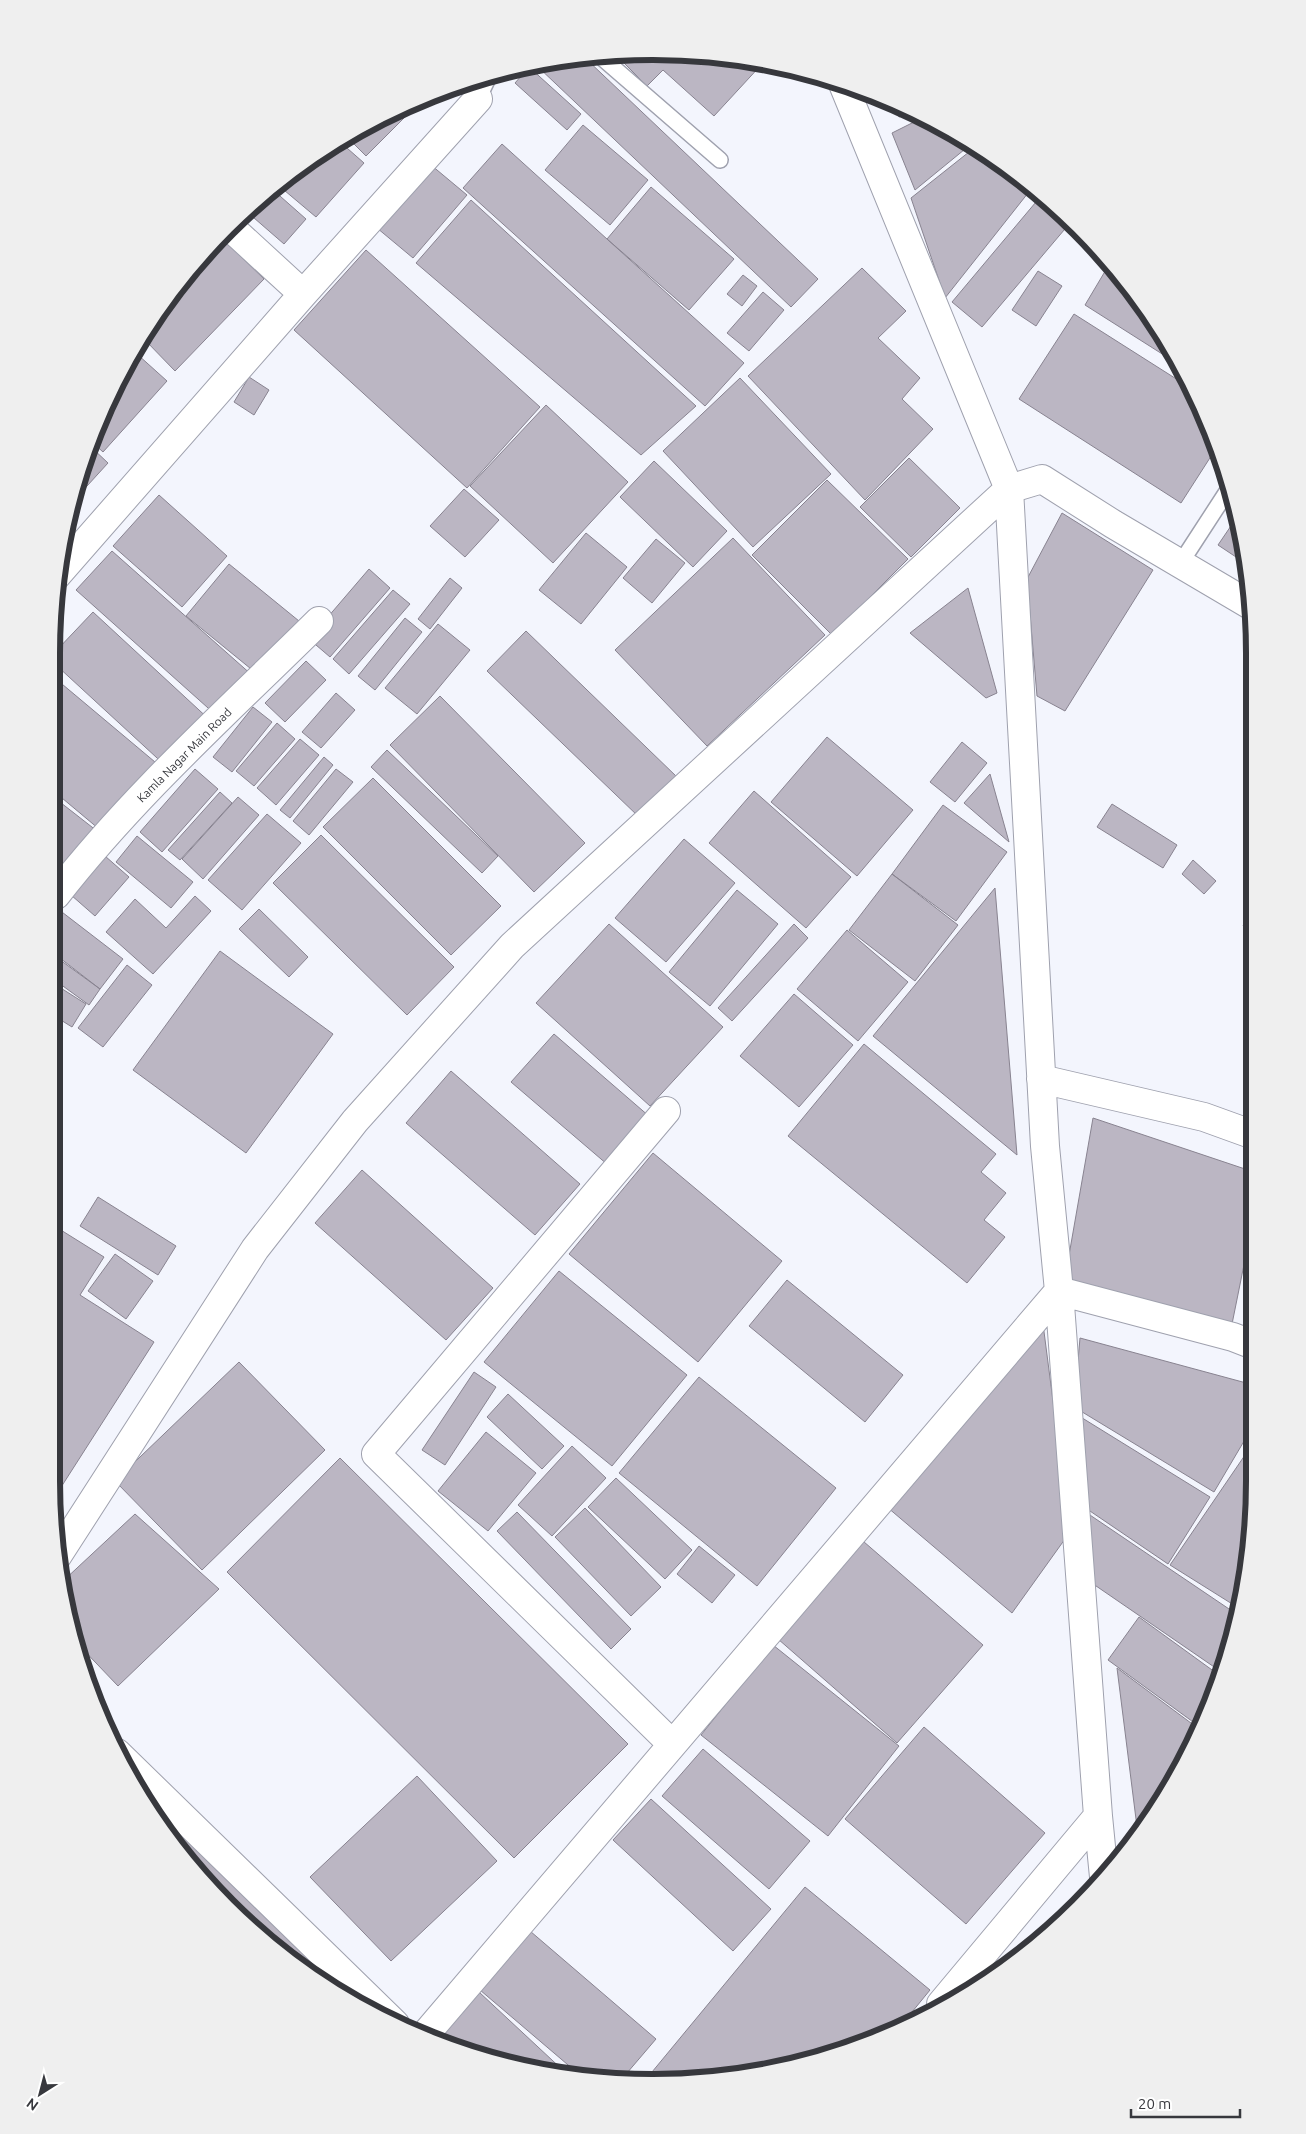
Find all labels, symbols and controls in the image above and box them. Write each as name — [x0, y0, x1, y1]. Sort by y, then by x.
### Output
street label: Kamla Nagar Main Road — [134, 705, 234, 805]
north arrow — [15, 2069, 65, 2119]
scale bar — [1131, 2086, 1240, 2118]
text: N — [23, 2095, 41, 2114]
text: 20 m — [1138, 2095, 1171, 2112]

